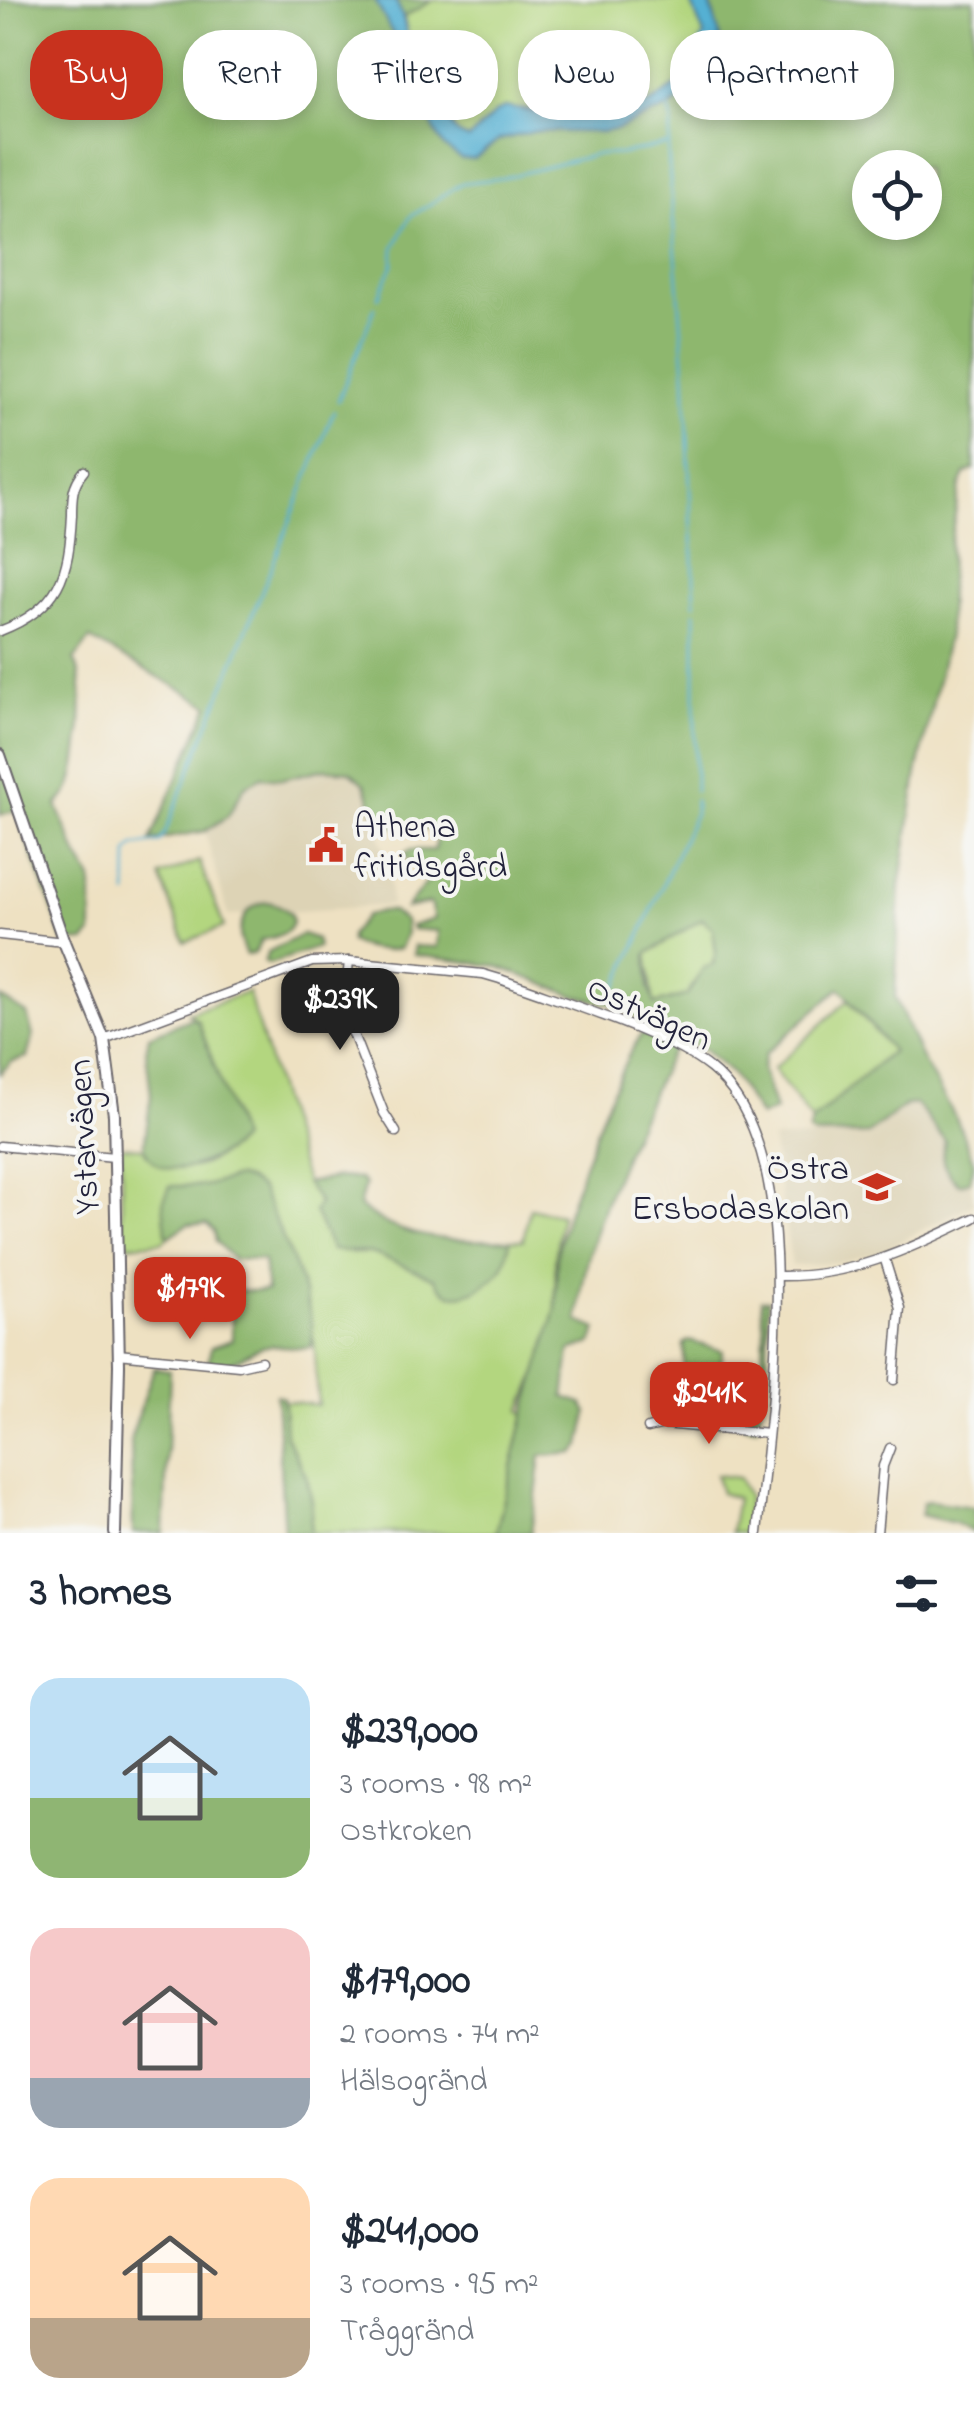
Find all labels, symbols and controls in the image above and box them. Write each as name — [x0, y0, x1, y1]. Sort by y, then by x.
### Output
chip: Buy — [30, 30, 163, 120]
chip: Rent — [183, 30, 317, 120]
chip: Filters — [337, 30, 498, 120]
chip: New — [518, 30, 650, 120]
chip: Apartment — [670, 30, 894, 120]
map controls — [852, 150, 942, 240]
button: locate — [852, 150, 942, 240]
place label: Athena fritidsgård — [354, 803, 507, 894]
public building icon: Athena fritidsgård — [307, 826, 345, 864]
street label: Ostvägen — [578, 964, 719, 1066]
pin: $239K — [270, 968, 410, 1053]
text: $239K — [303, 977, 377, 1024]
street label: Ystarvägen — [56, 1058, 115, 1216]
place label: Östra Ersbodaskolan — [632, 1145, 849, 1236]
school or university icon: Östra Ersbodaskolan — [858, 1168, 896, 1206]
pin: $179K — [120, 1257, 260, 1342]
text: $179K — [156, 1266, 224, 1313]
pin: $241K — [639, 1362, 779, 1447]
text: $241K — [672, 1371, 746, 1418]
text: 3 homes — [30, 1563, 172, 1624]
icon: filters — [889, 1566, 944, 1621]
text: $239,000 — [340, 1701, 478, 1762]
icon: home — [110, 1718, 230, 1838]
text: 3 rooms · 98 m² — [340, 1762, 532, 1809]
text: Ostkroken — [340, 1809, 472, 1856]
text: $179,000 — [340, 1951, 470, 2012]
icon: home — [110, 1968, 230, 2088]
text: 2 rooms · 74 m² — [340, 2012, 540, 2059]
text: Hälsogränd — [340, 2059, 487, 2106]
text: $241,000 — [340, 2201, 479, 2262]
icon: home — [110, 2218, 230, 2338]
text: 3 rooms · 95 m² — [340, 2262, 539, 2309]
text: Tråggränd — [340, 2309, 474, 2356]

